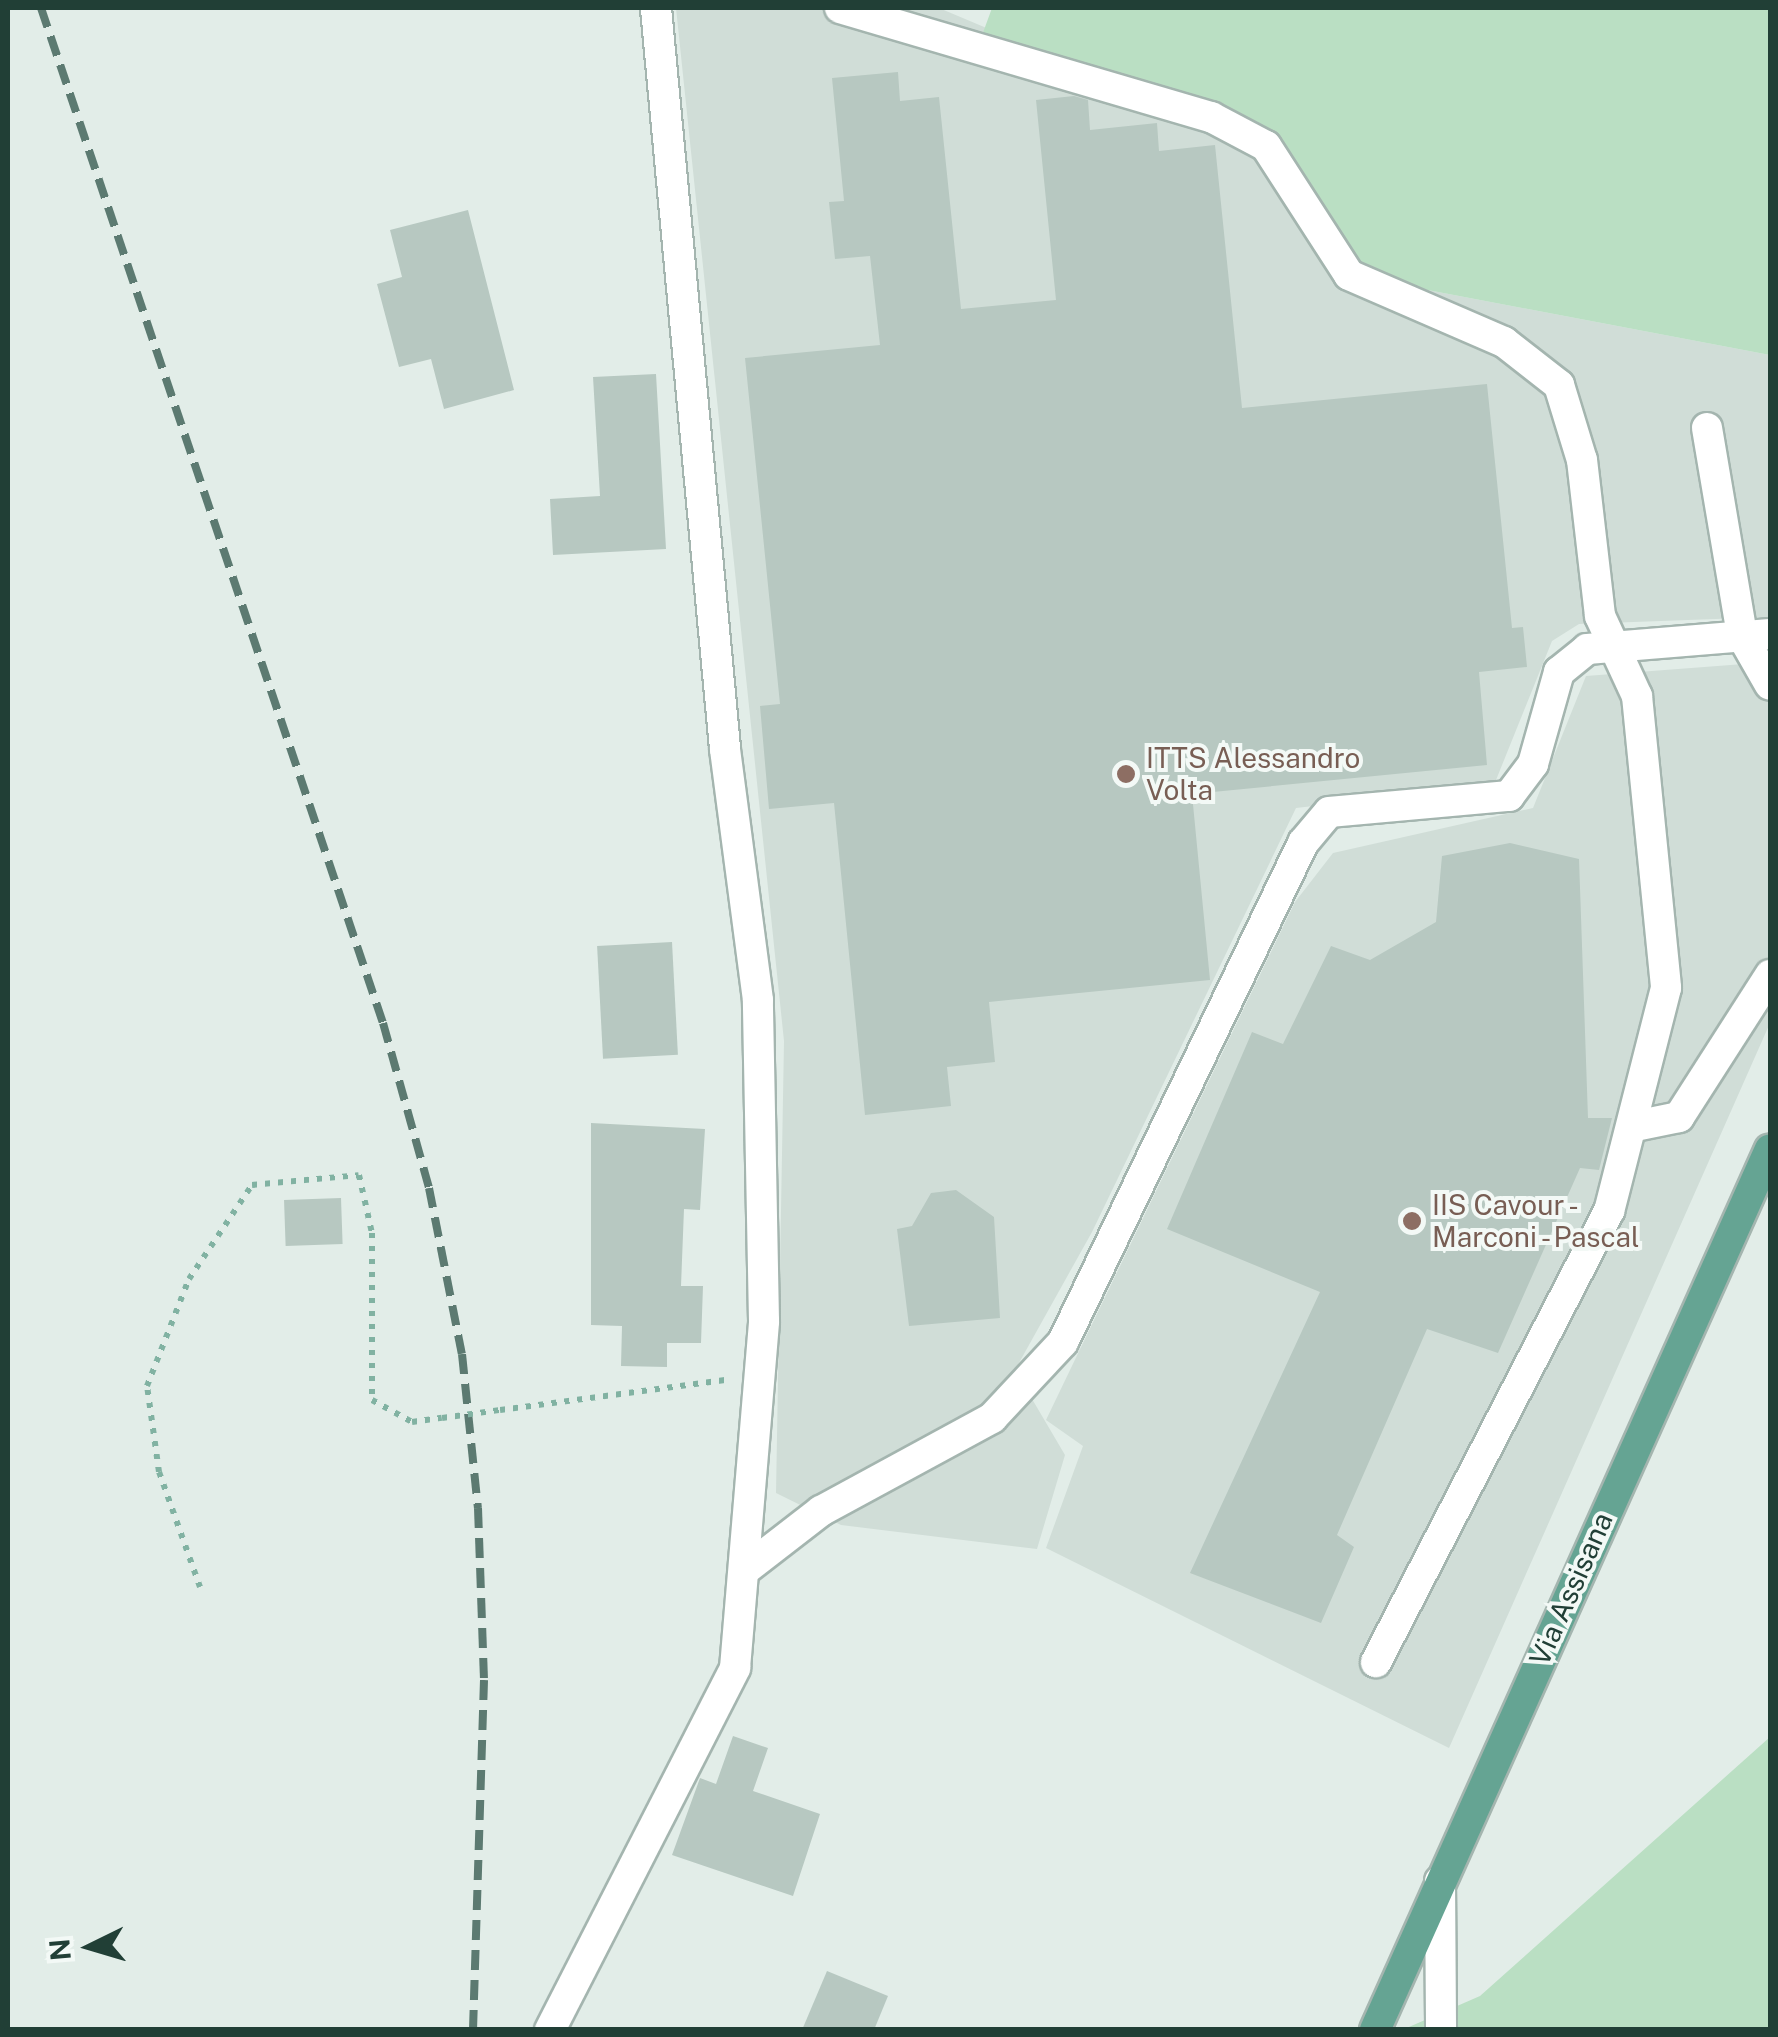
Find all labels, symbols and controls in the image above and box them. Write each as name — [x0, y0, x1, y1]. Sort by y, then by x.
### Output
place label: ITTS Alessandro Volta — [1146, 741, 1360, 807]
marker: ITTS Alessandro Volta — [1115, 763, 1137, 785]
place label: IIS Cavour - Marconi - Pascal — [1432, 1188, 1647, 1254]
marker: IIS Cavour - Marconi - Pascal — [1401, 1210, 1423, 1232]
street label: Via Assisana — [1522, 1507, 1620, 1671]
north arrow — [40, 1897, 140, 1997]
text: N — [42, 1937, 77, 1962]

